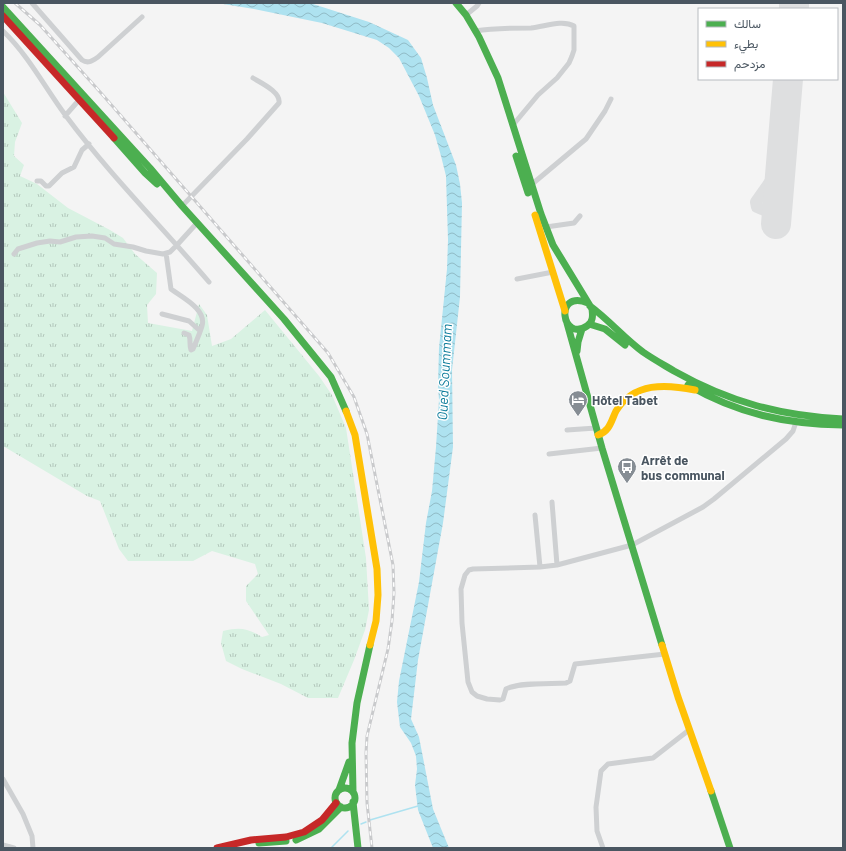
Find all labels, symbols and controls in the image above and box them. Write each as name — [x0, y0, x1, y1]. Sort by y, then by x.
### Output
legend — [698, 8, 838, 80]
text: سالك — [734, 16, 761, 30]
text: بطيء — [734, 36, 758, 54]
text: مزدحم — [734, 56, 765, 72]
water label: Oued Soummam — [433, 323, 455, 421]
hotel icon: Hôtel Tabet — [567, 389, 589, 417]
place label: Hôtel Tabet — [592, 392, 658, 408]
place label: Arrêt de bus communal — [641, 452, 725, 483]
bus stop icon: Arrêt de bus communal — [616, 456, 638, 484]

